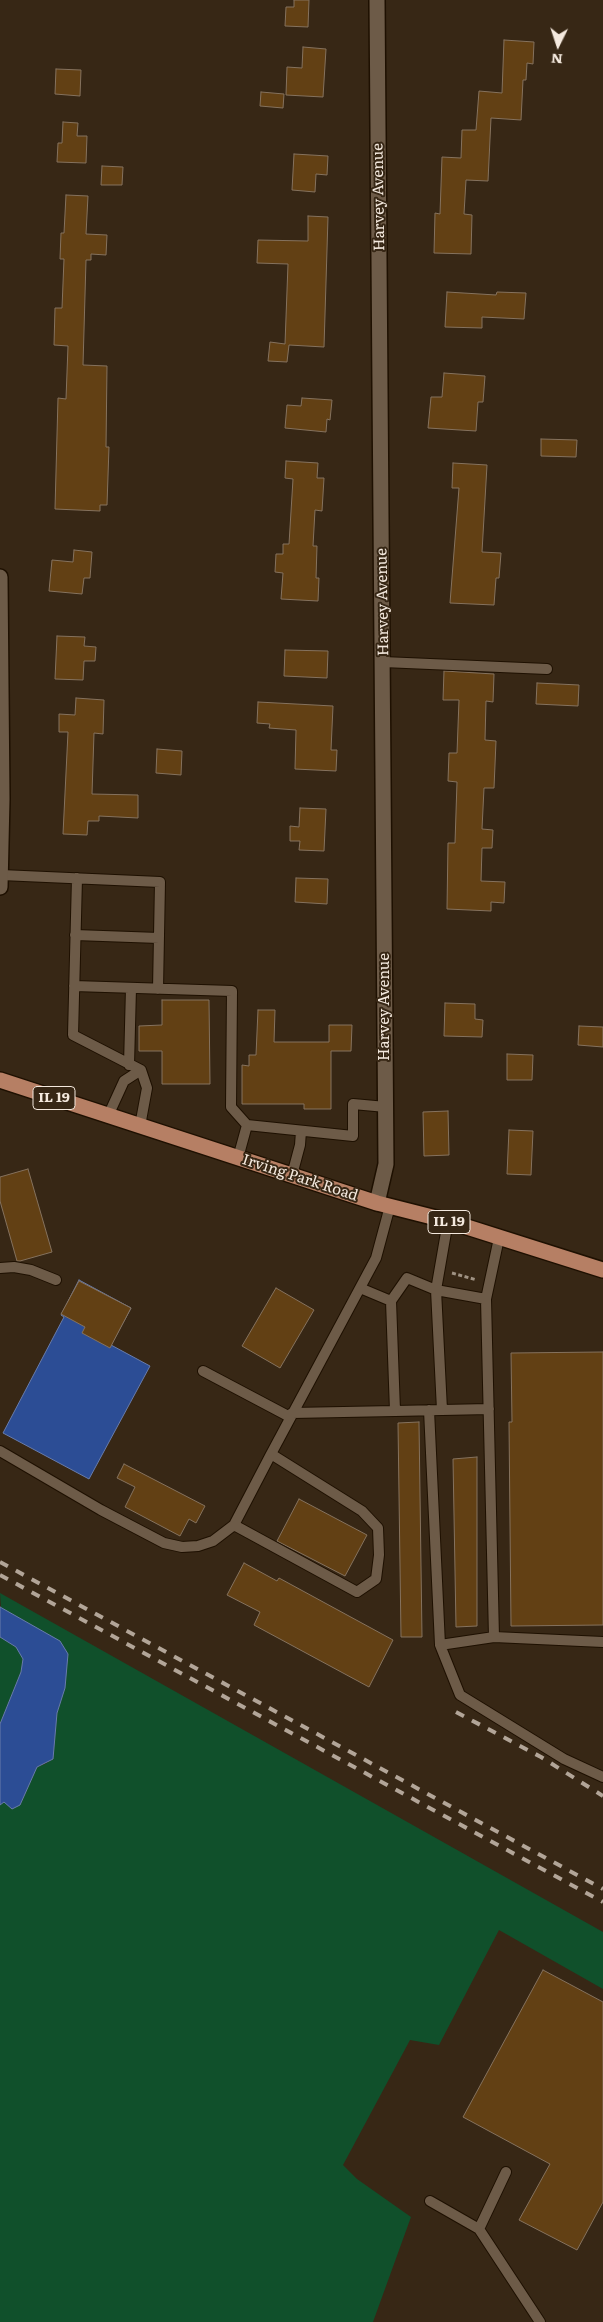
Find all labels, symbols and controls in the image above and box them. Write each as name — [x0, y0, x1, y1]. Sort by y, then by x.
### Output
north arrow — [533, 20, 583, 70]
text: N — [550, 50, 564, 70]
street label: Harvey Avenue — [369, 143, 389, 251]
street label: Harvey Avenue — [373, 548, 393, 656]
street label: Harvey Avenue — [376, 953, 394, 1061]
road number: IL 19 — [33, 1086, 75, 1110]
street label: Irving Park Road — [240, 1151, 360, 1205]
road number: IL 19 — [428, 1210, 470, 1234]

